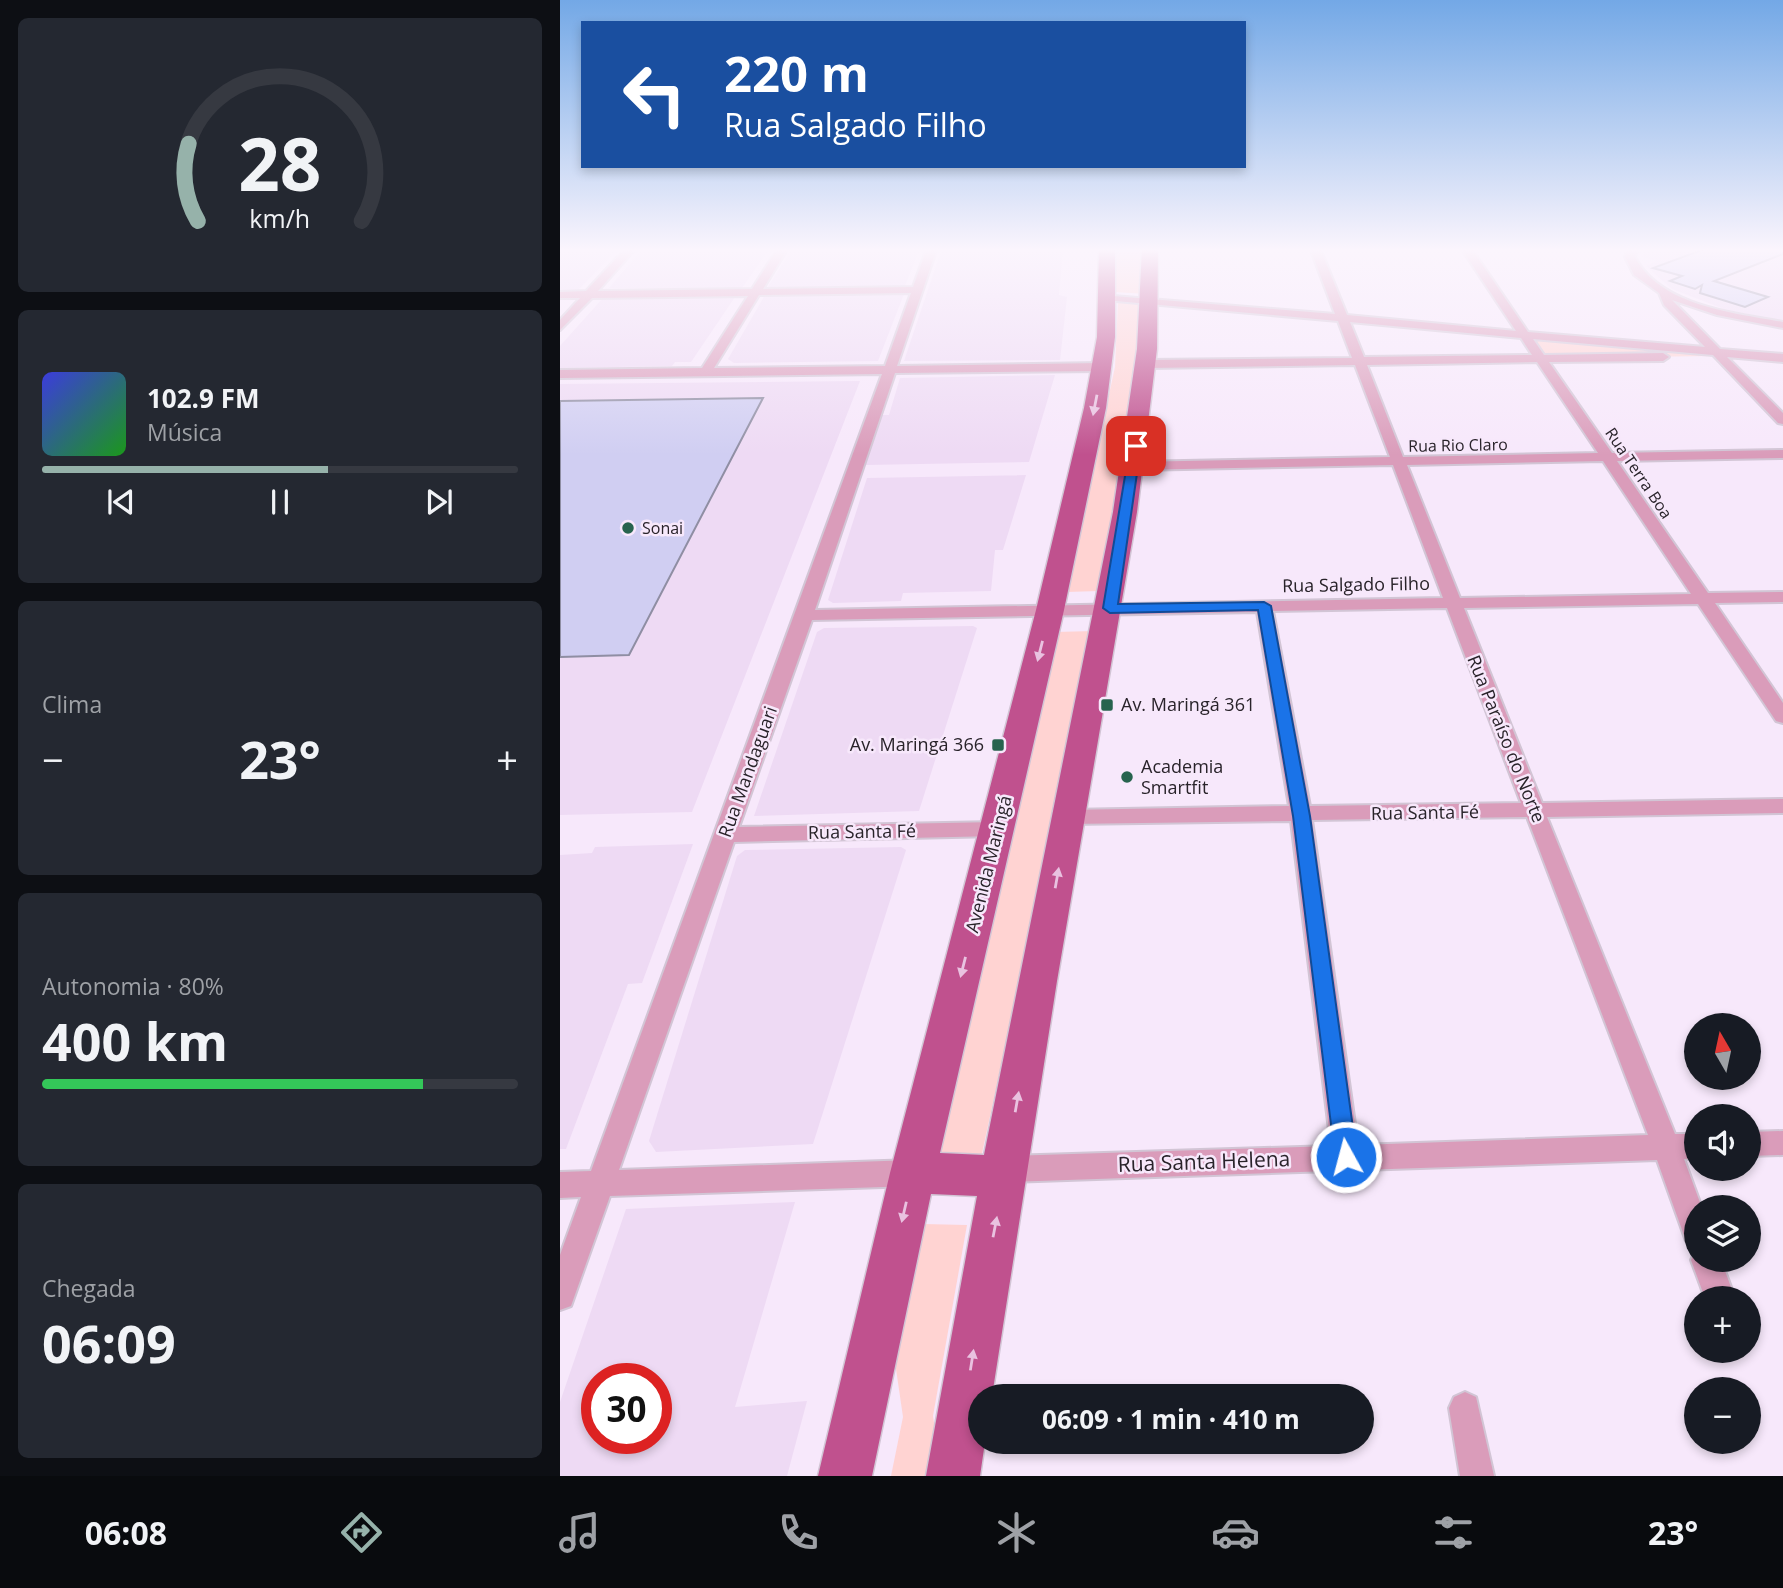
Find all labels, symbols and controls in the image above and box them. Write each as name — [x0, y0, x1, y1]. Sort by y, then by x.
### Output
text: 220 m — [724, 40, 869, 106]
icon: left — [609, 49, 700, 140]
text: Rua Salgado Filho — [724, 103, 987, 146]
text: 28 — [238, 113, 322, 212]
text: km/h — [250, 201, 310, 235]
text: 102.9 FM — [147, 380, 259, 416]
one-way arrow — [1090, 394, 1101, 416]
text: Música — [147, 416, 222, 448]
pin — [1106, 416, 1166, 476]
street label: Rua Terra Boa — [1600, 423, 1678, 523]
icon: arrive — [1117, 427, 1155, 465]
street label: Rua Rio Claro — [1408, 433, 1508, 457]
icon: previous — [102, 483, 140, 521]
icon: pause — [261, 483, 299, 521]
icon: next — [420, 483, 458, 521]
place label: Sonai — [642, 517, 683, 539]
marker: Sonai — [620, 520, 636, 536]
street label: Rua Salgado Filho — [1282, 571, 1430, 597]
one-way arrow — [1034, 640, 1045, 662]
street label: Rua Paraíso do Norte — [1462, 651, 1551, 826]
text: Clima — [42, 688, 102, 720]
place label: Av. Maringá 361 — [1121, 692, 1255, 716]
marker: Av. Maringá 361 — [1099, 697, 1115, 713]
street label: Rua Mandaguari — [712, 703, 782, 841]
text: 23° — [239, 723, 321, 794]
place label: Av. Maringá 366 — [850, 732, 984, 756]
text: − — [42, 733, 64, 785]
text: + — [496, 733, 518, 785]
marker: Av. Maringá 366 — [990, 737, 1006, 753]
place label: Academia Smartfit — [1141, 754, 1223, 799]
marker: Academia Smartfit — [1119, 769, 1135, 785]
street label: Avenida Maringá — [959, 793, 1017, 935]
street label: Rua Santa Fé — [1371, 799, 1479, 825]
street label: Rua Santa Fé — [808, 818, 916, 844]
one-way arrow — [1052, 867, 1063, 889]
one-way arrow — [957, 956, 968, 978]
text: Autonomia · 80% — [42, 970, 224, 1002]
text: 400 km — [42, 1005, 228, 1076]
north arrow — [1684, 1013, 1760, 1090]
map controls — [1684, 1013, 1761, 1454]
one-way arrow — [1012, 1091, 1023, 1113]
button: sound — [1684, 1104, 1761, 1181]
position arrow — [1309, 1120, 1383, 1194]
street label: Rua Santa Helena — [1117, 1144, 1291, 1178]
button: layers — [1684, 1195, 1761, 1272]
one-way arrow — [899, 1201, 910, 1223]
one-way arrow — [989, 1216, 1000, 1238]
text: Chegada — [42, 1272, 136, 1304]
button: + — [1684, 1286, 1761, 1363]
text: 06:09 — [42, 1307, 176, 1378]
one-way arrow — [967, 1349, 978, 1371]
speed limit sign: 30 — [581, 1363, 672, 1454]
button: − — [1684, 1377, 1761, 1454]
text: 06:09 · 1 min · 410 m — [1042, 1401, 1300, 1437]
icon: directions — [337, 1508, 386, 1557]
icon: music — [555, 1508, 604, 1557]
icon: phone — [774, 1508, 823, 1557]
icon: climate — [992, 1508, 1041, 1557]
icon: car — [1211, 1508, 1260, 1557]
icon: filters — [1429, 1508, 1478, 1557]
text: 06:08 — [85, 1511, 167, 1554]
text: 23° — [1648, 1511, 1698, 1554]

